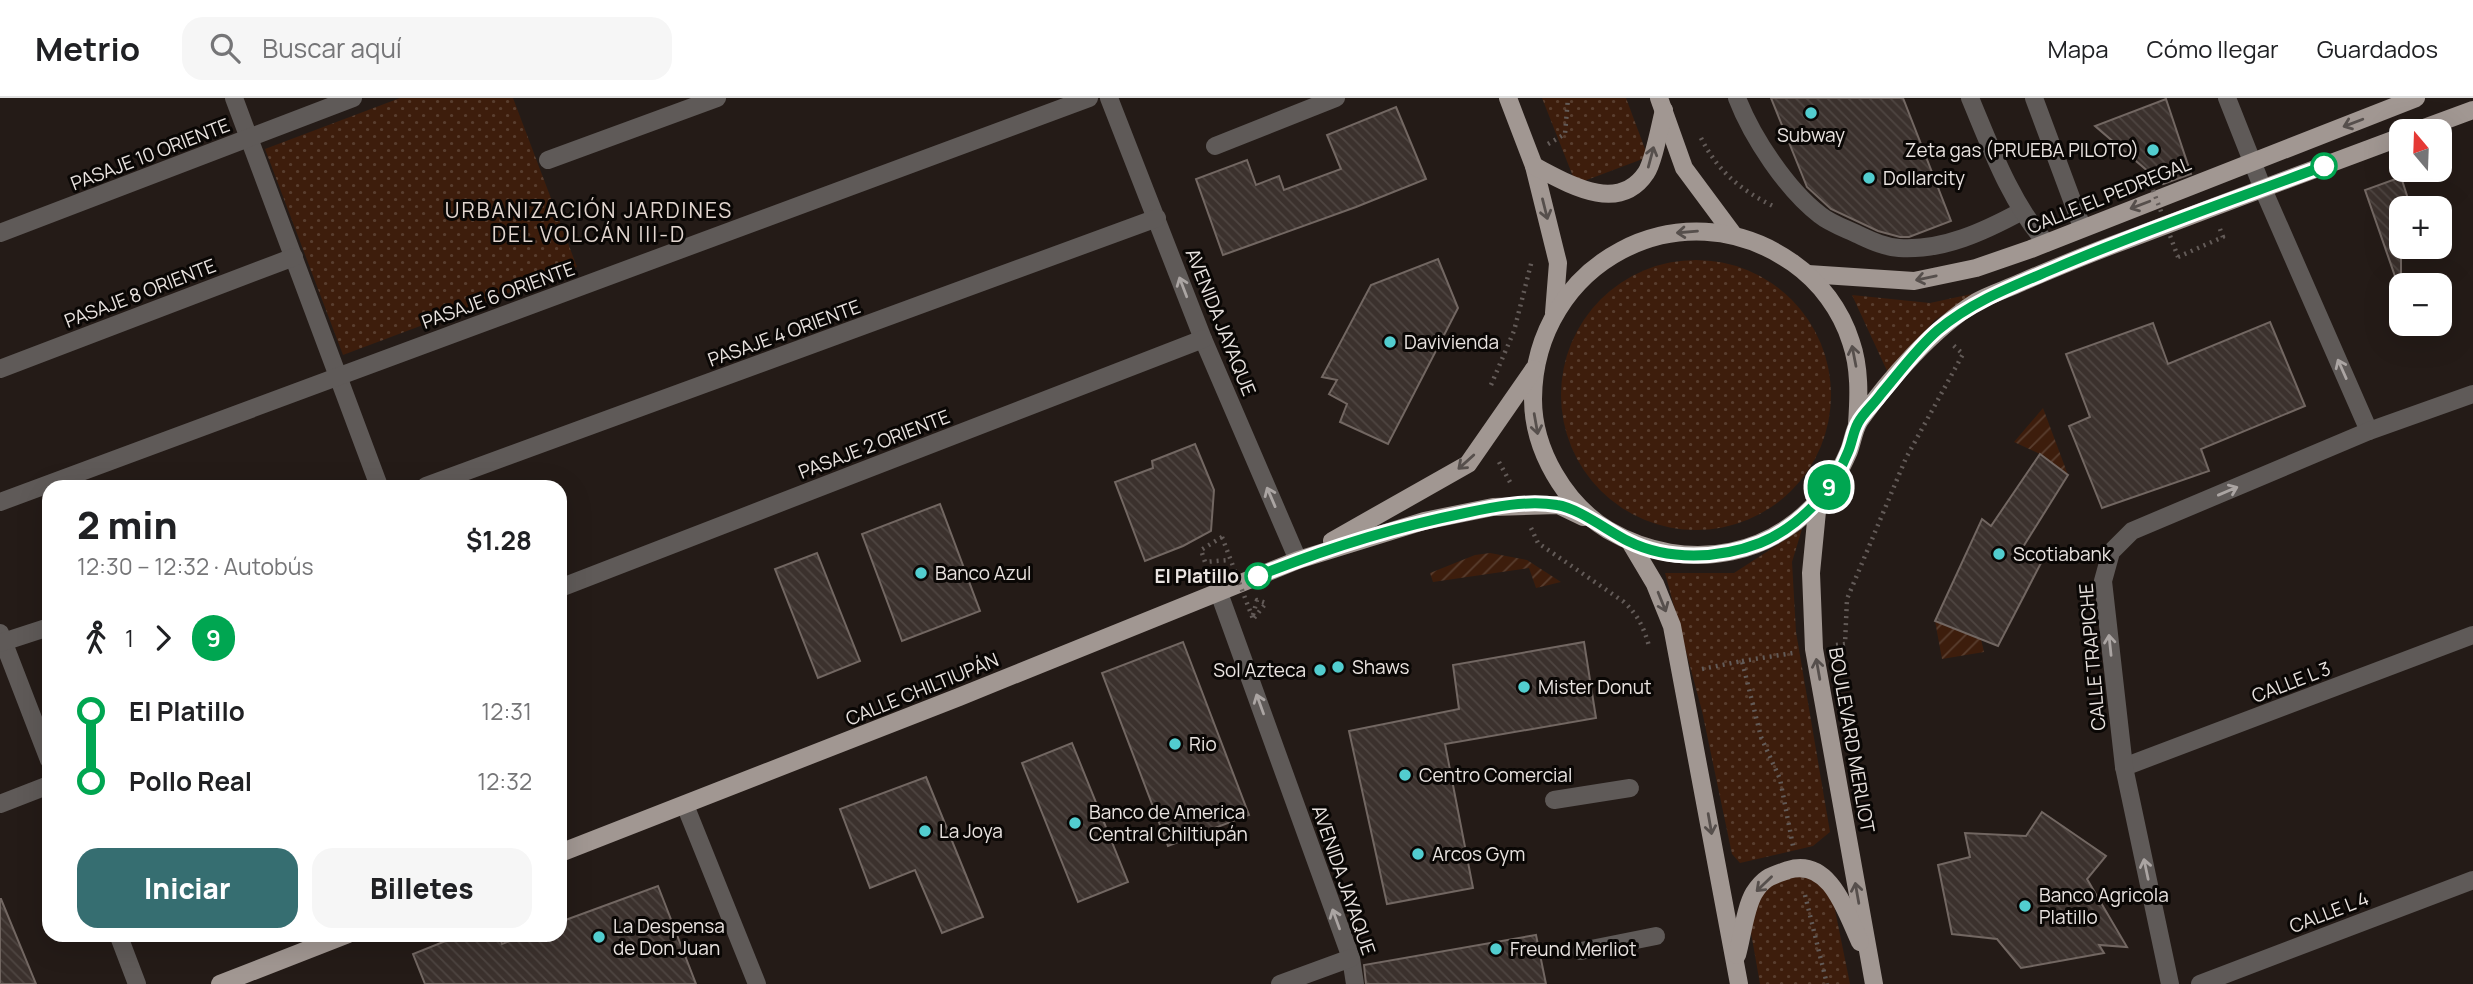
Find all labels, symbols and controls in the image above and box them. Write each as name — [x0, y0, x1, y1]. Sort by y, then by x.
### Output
search box — [182, 17, 672, 80]
text: Metrio — [35, 26, 140, 71]
icon: search — [206, 29, 244, 67]
text: Buscar aquí — [262, 30, 402, 66]
text: Mapa — [2048, 32, 2109, 65]
text: Cómo llegar — [2147, 32, 2279, 65]
text: Guardados — [2317, 32, 2438, 65]
marker: Subway — [1803, 105, 1819, 121]
street label: PASAJE 10 ORIENTE — [67, 112, 233, 196]
one-way arrow — [2342, 117, 2364, 130]
north arrow — [2389, 119, 2452, 182]
map controls — [2389, 119, 2452, 336]
place label: Subway — [1777, 122, 1845, 148]
place label: Zeta gas (PRUEBA PILOTO) — [1905, 137, 2139, 163]
marker: Zeta gas (PRUEBA PILOTO) — [2145, 142, 2161, 158]
one-way arrow — [1645, 146, 1658, 169]
street label: CALLE EL PEDREGAL — [2023, 150, 2195, 240]
unlabelled marker — [2311, 153, 2337, 179]
place label: Dollarcity — [1883, 165, 1965, 191]
marker: Dollarcity — [1861, 170, 1877, 186]
district label: URBANIZACIÓN JARDINES DEL VOLCÁN III-D — [445, 196, 733, 248]
button: + — [2389, 196, 2452, 259]
one-way arrow — [1539, 197, 1552, 220]
one-way arrow — [2130, 199, 2152, 212]
one-way arrow — [1676, 226, 1699, 239]
street label: AVENIDA JAYAQUE — [1180, 244, 1262, 400]
street label: PASAJE 8 ORIENTE — [60, 252, 220, 334]
street label: PASAJE 6 ORIENTE — [418, 255, 578, 335]
one-way arrow — [1915, 272, 1938, 286]
button: − — [2389, 273, 2452, 336]
one-way arrow — [1176, 277, 1188, 299]
street label: PASAJE 4 ORIENTE — [704, 293, 864, 373]
place label: Davivienda — [1404, 329, 1499, 355]
marker: Davivienda — [1382, 334, 1398, 350]
one-way arrow — [1847, 345, 1861, 368]
one-way arrow — [2335, 359, 2348, 380]
street label: PASAJE 2 ORIENTE — [795, 403, 953, 485]
one-way arrow — [1530, 412, 1543, 434]
one-way arrow — [1457, 454, 1475, 470]
line badge: 9 — [1806, 464, 1852, 510]
text: 9 — [1822, 470, 1836, 503]
one-way arrow — [2216, 484, 2238, 497]
one-way arrow — [1264, 487, 1277, 508]
text: 2 min — [77, 498, 178, 550]
text: $1.28 — [466, 522, 532, 558]
place label: Scotiabank — [2013, 541, 2112, 567]
marker: Scotiabank — [1991, 546, 2007, 562]
text: 12:30 – 12:32 · Autobús — [77, 550, 313, 582]
place label: Banco Azul — [935, 560, 1032, 586]
place label: El Platillo — [1154, 563, 1239, 589]
marker: El Platillo — [1245, 563, 1271, 589]
marker: Banco Azul — [913, 565, 929, 581]
street label: CALLE TRAPICHE — [2073, 582, 2111, 732]
one-way arrow — [1656, 591, 1669, 612]
icon: walk — [77, 619, 115, 657]
icon: forward — [144, 619, 182, 657]
text: 9 — [206, 621, 221, 654]
text: 1 — [125, 622, 134, 654]
one-way arrow — [2104, 634, 2117, 657]
street label: BOULEVARD MERLIOT — [1823, 645, 1881, 835]
street label: CALLE CHILTIUPÁN — [842, 646, 1002, 732]
place label: Shaws — [1352, 654, 1409, 680]
street label: CALLE L 3 — [2248, 655, 2334, 709]
place label: Sol Azteca — [1213, 657, 1306, 683]
one-way arrow — [1810, 658, 1824, 681]
marker: Shaws — [1330, 659, 1346, 675]
marker: Sol Azteca — [1312, 662, 1328, 678]
place label: Mister Donut — [1538, 674, 1652, 700]
marker: Mister Donut — [1516, 679, 1532, 695]
text: El Platillo — [129, 693, 245, 729]
one-way arrow — [1253, 694, 1265, 716]
text: 12:31 — [481, 695, 532, 727]
place label: Rio — [1189, 731, 1217, 757]
marker: Rio — [1167, 736, 1183, 752]
place label: Centro Comercial — [1419, 762, 1572, 788]
text: Pollo Real — [129, 763, 252, 799]
text: 12:32 — [477, 765, 532, 797]
marker: Centro Comercial — [1397, 767, 1413, 783]
place label: Banco de America Central Chiltiupán — [1089, 799, 1248, 847]
street label: AVENIDA JAYAQUE — [1306, 802, 1382, 958]
one-way arrow — [1704, 812, 1717, 835]
marker: Banco de America Central Chiltiupán — [1067, 815, 1083, 831]
place label: La Joya — [939, 818, 1003, 844]
marker: La Joya — [917, 823, 933, 839]
place label: Arcos Gym — [1432, 841, 1525, 867]
marker: Arcos Gym — [1410, 846, 1426, 862]
button: Iniciar — [77, 848, 298, 928]
button: Billetes — [312, 848, 532, 928]
one-way arrow — [2138, 858, 2152, 881]
one-way arrow — [1756, 875, 1773, 892]
one-way arrow — [1850, 882, 1863, 905]
place label: Banco Agricola Platillo — [2039, 882, 2169, 930]
street label: CALLE L 4 — [2286, 885, 2372, 939]
marker: Banco Agricola Platillo — [2017, 898, 2033, 914]
one-way arrow — [1329, 908, 1342, 930]
place label: La Despensa de Don Juan — [613, 913, 725, 961]
marker: La Despensa de Don Juan — [591, 929, 607, 945]
place label: Freund Merliot — [1510, 936, 1637, 962]
marker: Freund Merliot — [1488, 941, 1504, 957]

